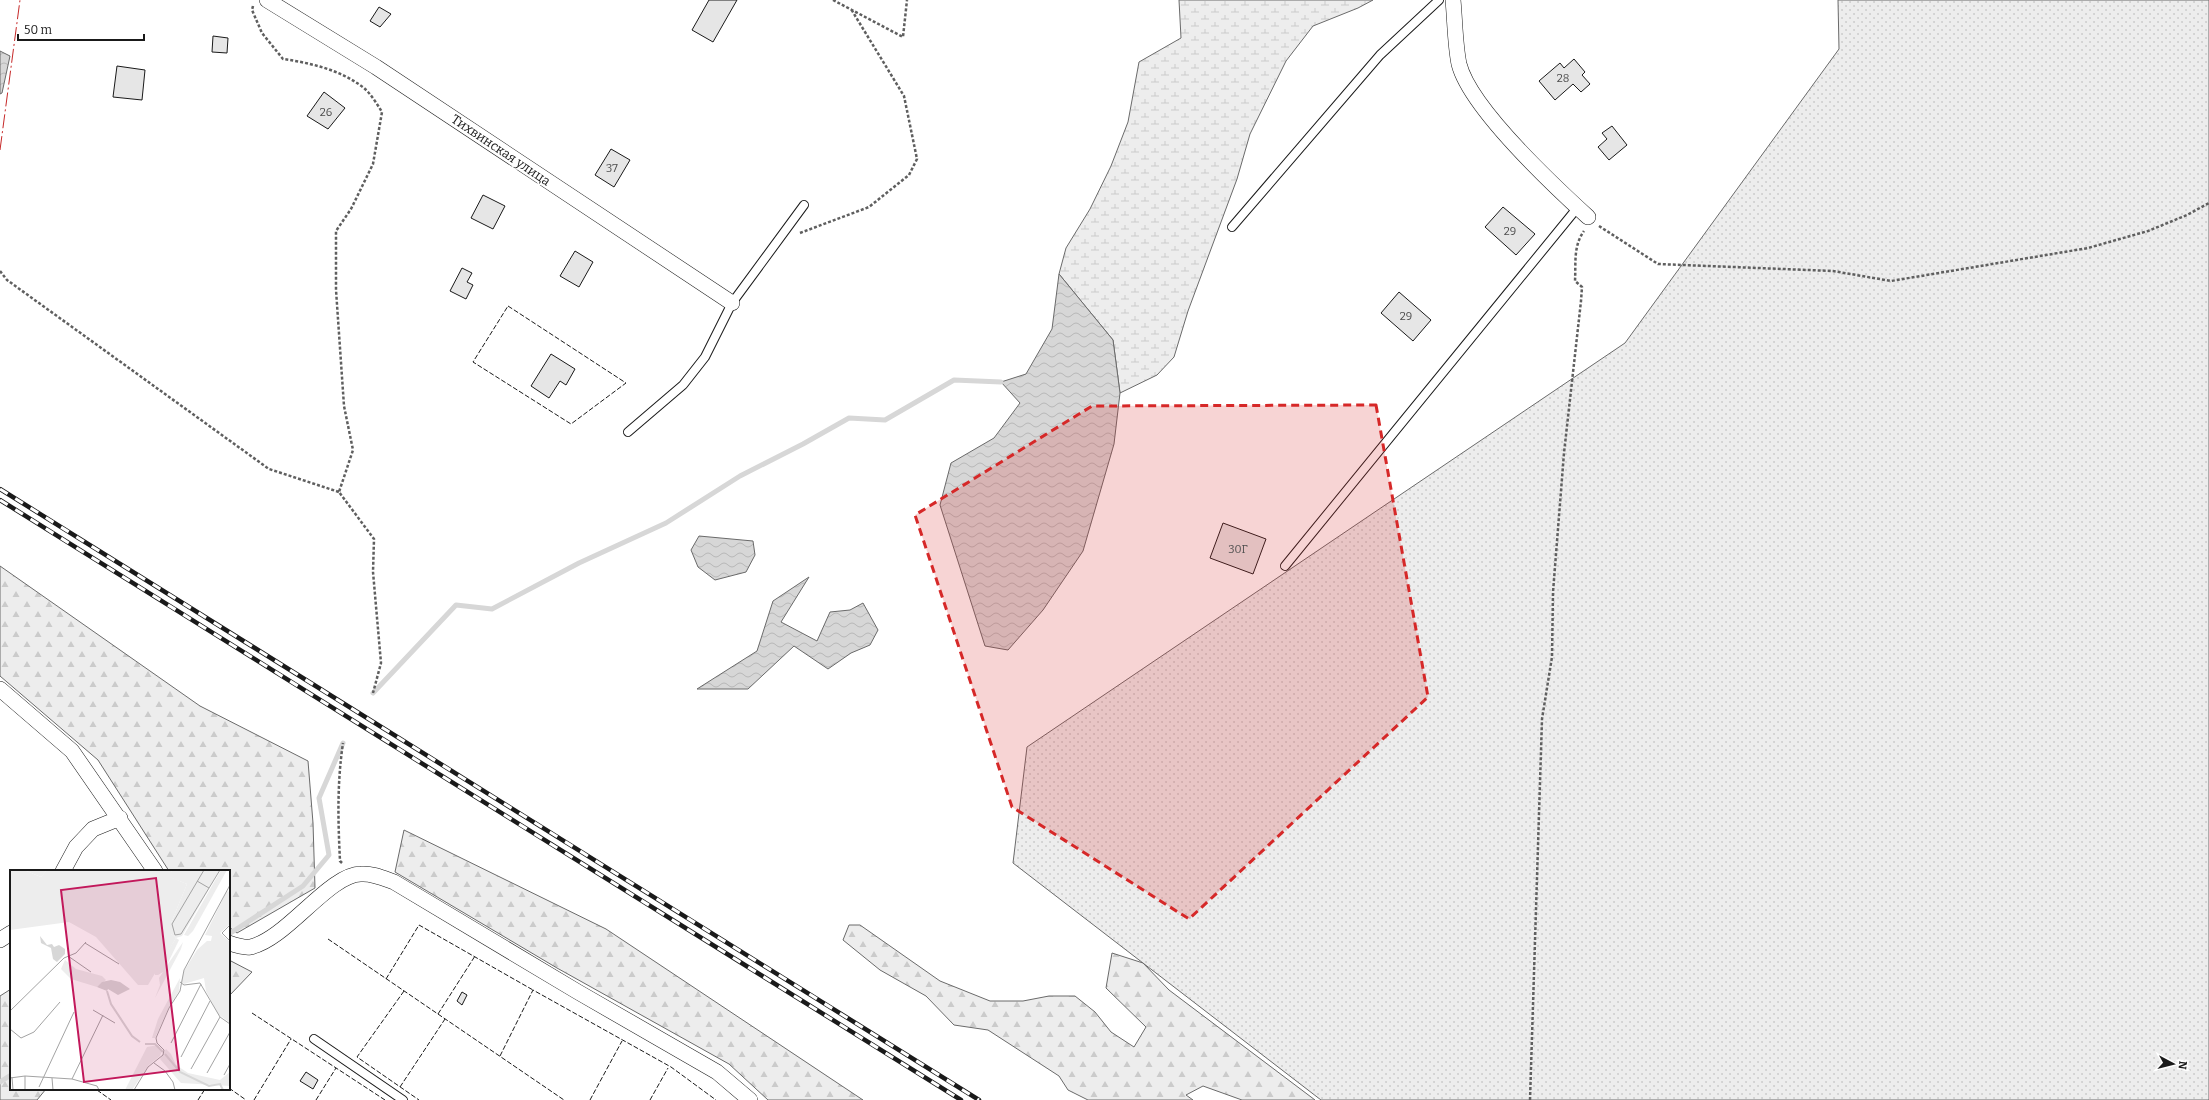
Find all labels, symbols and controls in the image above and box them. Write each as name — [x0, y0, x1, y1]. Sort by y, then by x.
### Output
scale bar — [18, 16, 144, 42]
text: 50 m — [24, 23, 53, 37]
house number: 28 — [1557, 72, 1569, 85]
house number: 26 — [320, 106, 332, 119]
street label: Тихвинская улица — [449, 111, 553, 189]
house number: 37 — [606, 162, 618, 175]
house number: 29 — [1504, 225, 1516, 238]
house number: 29 — [1400, 310, 1412, 323]
house number: 30Г — [1228, 543, 1248, 556]
inset map — [10, 870, 230, 1090]
north arrow — [2153, 1044, 2193, 1084]
text: N — [2175, 1060, 2189, 1071]

